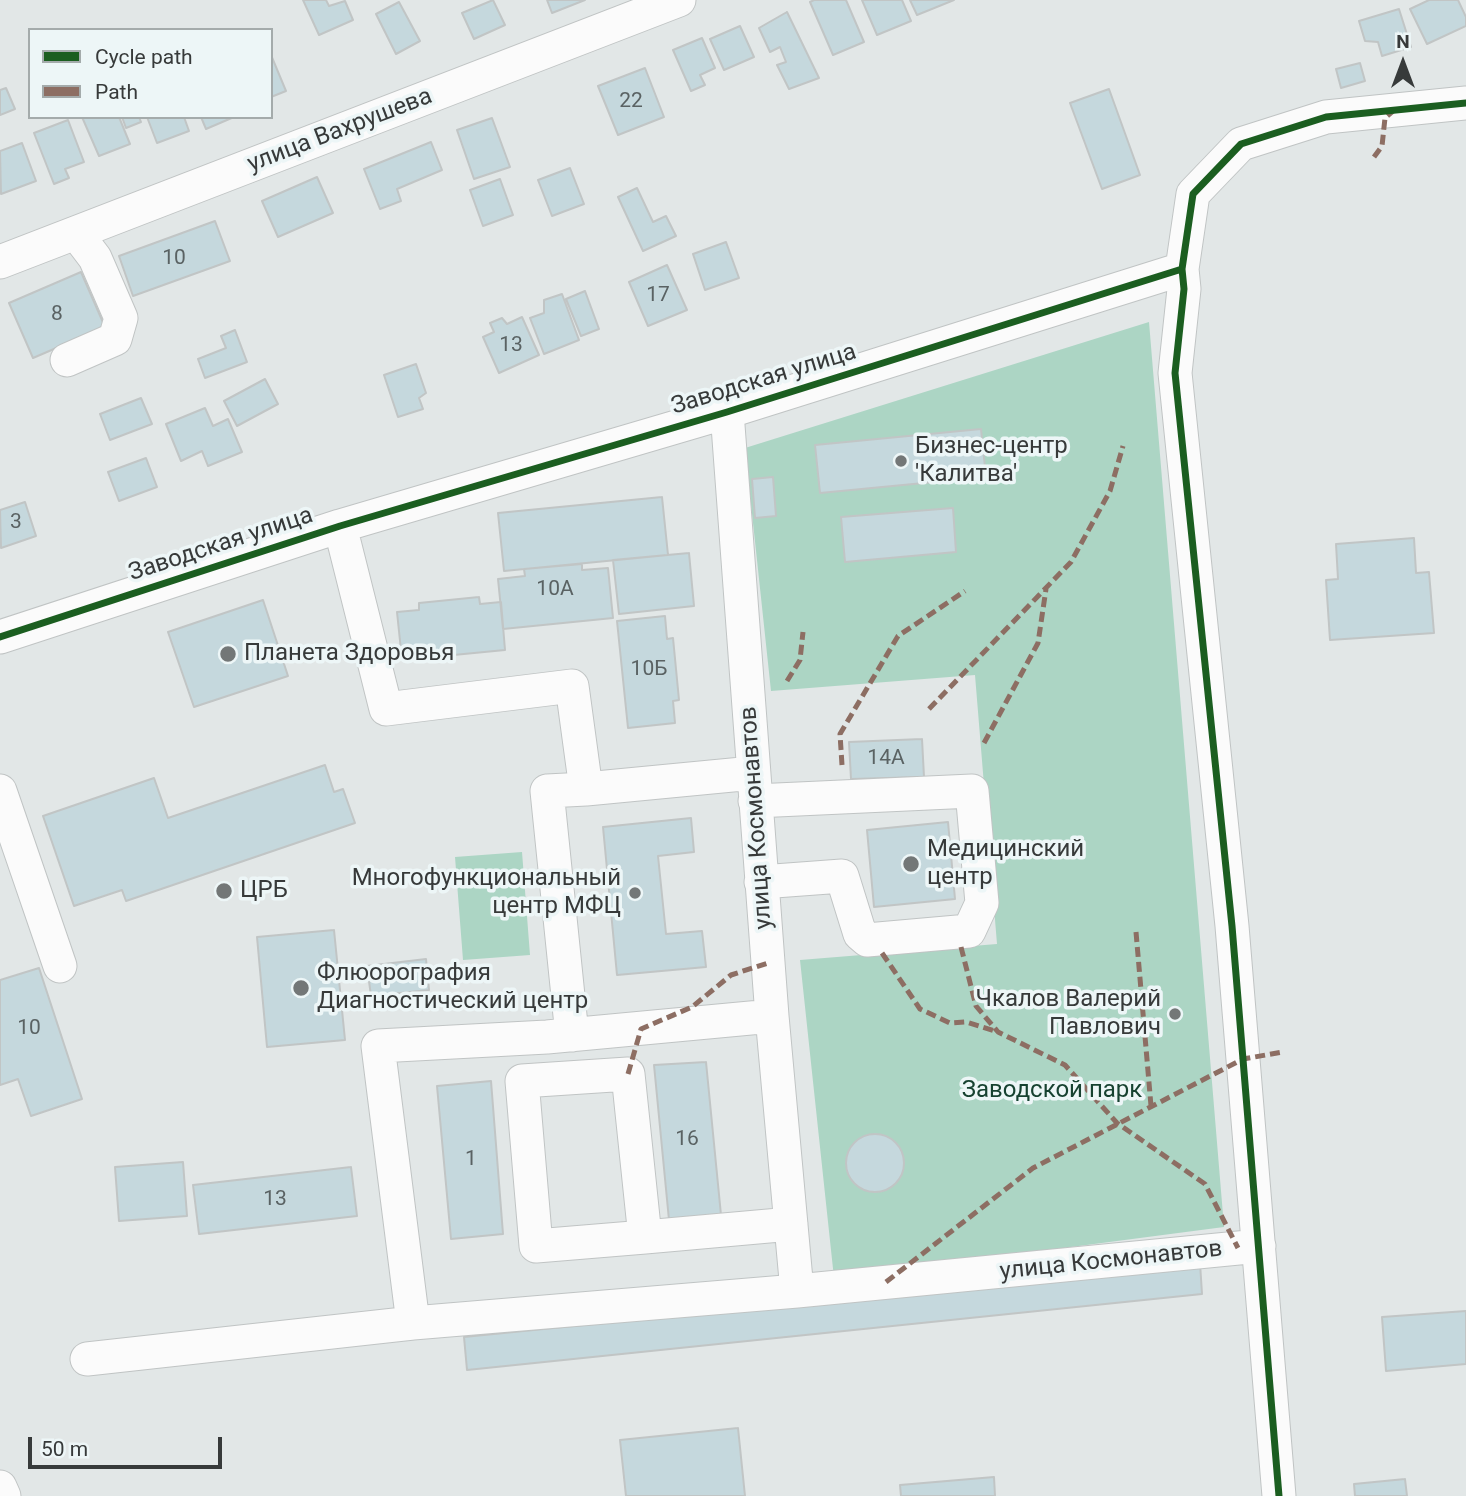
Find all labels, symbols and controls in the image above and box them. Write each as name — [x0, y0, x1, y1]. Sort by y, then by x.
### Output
legend — [28, 28, 273, 119]
north arrow — [1368, 28, 1438, 98]
text: N — [1396, 30, 1410, 53]
text: Cycle path — [95, 45, 193, 69]
text: Path — [95, 80, 138, 104]
street label: улица Вахрушева — [244, 83, 436, 179]
house number: 22 — [619, 89, 643, 115]
house number: 10 — [162, 246, 186, 272]
house number: 17 — [646, 283, 670, 309]
house number: 8 — [51, 302, 63, 328]
house number: 13 — [499, 333, 523, 359]
street label: Заводская улица — [668, 338, 860, 422]
place label: Бизнес-центр 'Калитва' — [915, 433, 1068, 489]
marker: Бизнес-центр 'Калитва' — [893, 453, 909, 469]
street label: Заводская улица — [125, 502, 317, 588]
house number: 3 — [10, 510, 22, 536]
house number: 10А — [536, 577, 574, 603]
place label: Планета Здоровья — [244, 640, 454, 668]
marker: Планета Здоровья — [218, 644, 238, 664]
house number: 10Б — [631, 657, 667, 683]
street label: улица Космонавтов — [735, 705, 779, 931]
house number: 14А — [867, 746, 905, 772]
place label: Медицинский центр — [927, 836, 1084, 892]
marker: Медицинский центр — [901, 854, 921, 874]
place label: Многофункциональный центр МФЦ — [352, 865, 621, 921]
place label: ЦРБ — [240, 877, 288, 905]
marker: ЦРБ — [214, 881, 234, 901]
marker: Многофункциональный центр МФЦ — [627, 885, 643, 901]
place label: Флюорография Диагностический центр — [317, 960, 588, 1016]
marker: Флюорография Диагностический центр — [291, 978, 311, 998]
place label: Чкалов Валерий Павлович — [976, 986, 1161, 1042]
marker: Чкалов Валерий Павлович — [1167, 1006, 1183, 1022]
house number: 10 — [17, 1016, 41, 1042]
park label: Заводской парк — [962, 1077, 1142, 1105]
house number: 16 — [675, 1127, 699, 1153]
house number: 1 — [465, 1147, 477, 1173]
house number: 13 — [263, 1187, 287, 1213]
street label: улица Космонавтов — [998, 1235, 1224, 1287]
scale bar — [32, 1422, 226, 1466]
text: 50 m — [41, 1437, 88, 1461]

